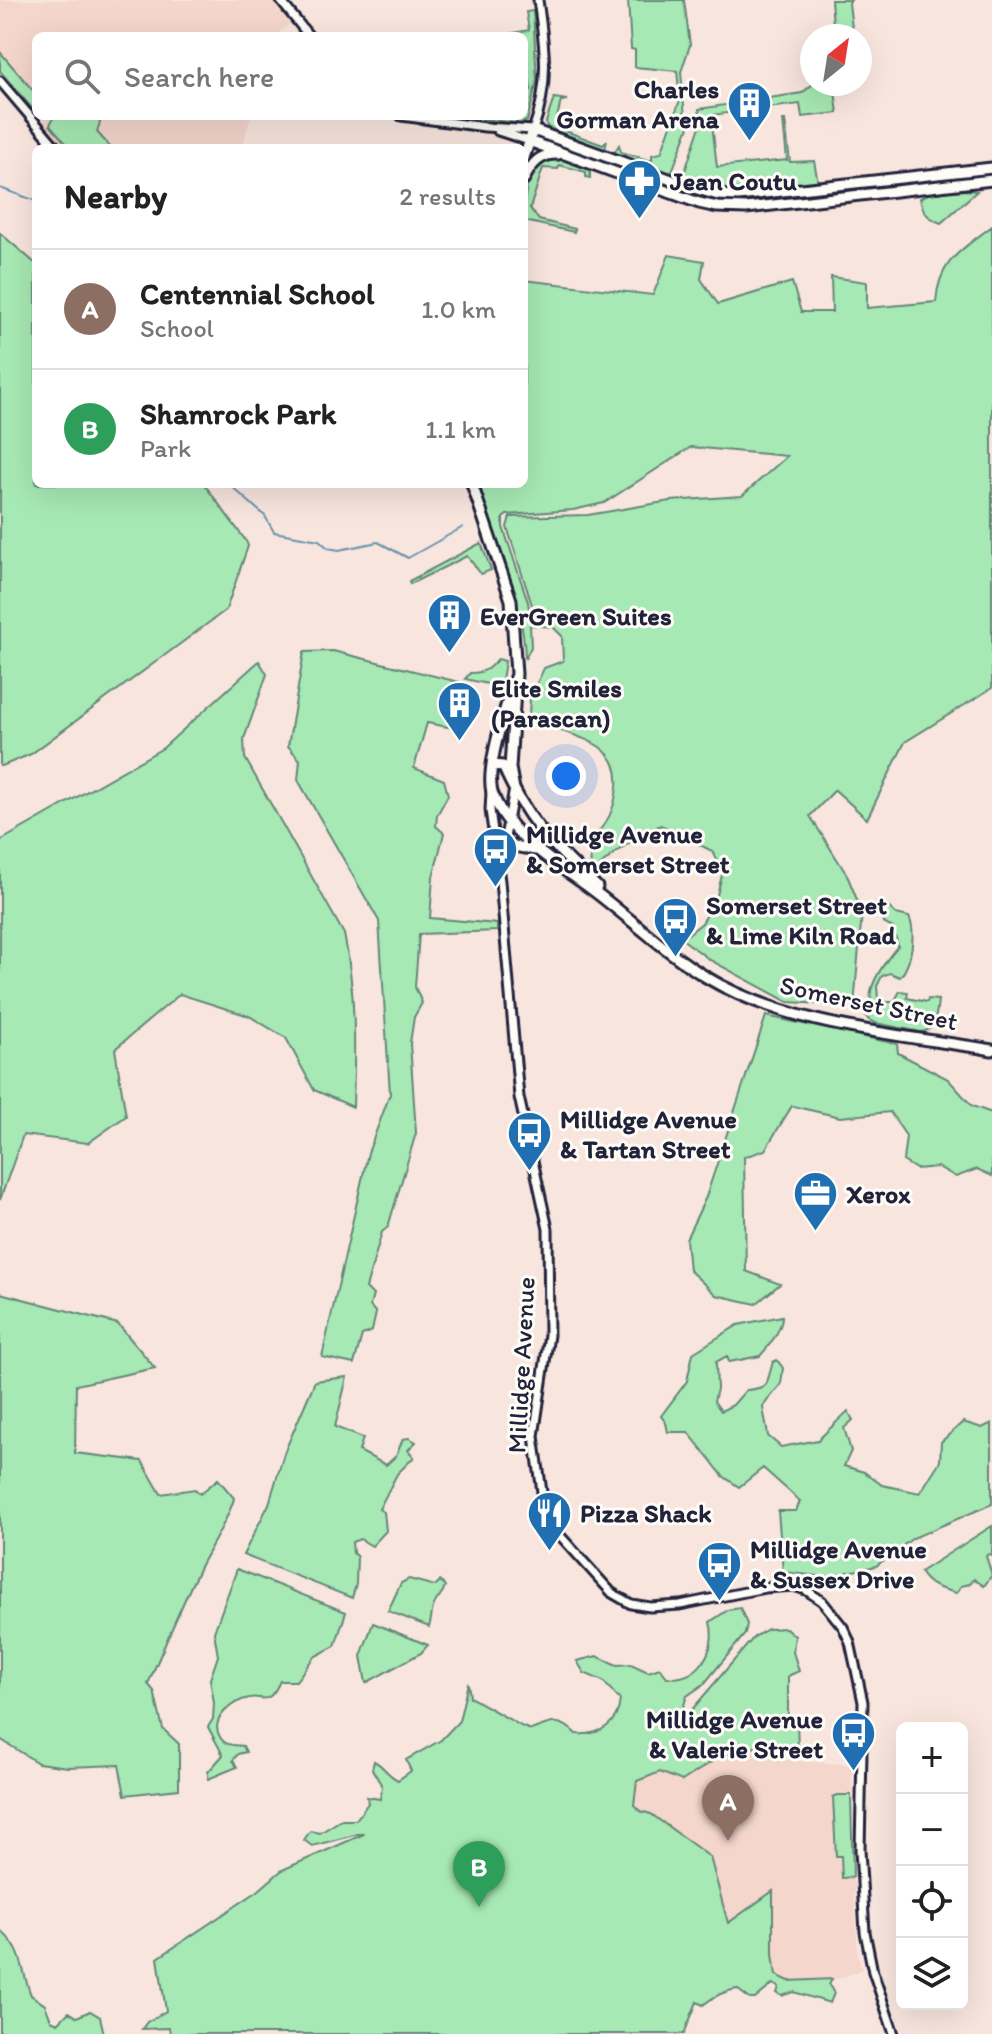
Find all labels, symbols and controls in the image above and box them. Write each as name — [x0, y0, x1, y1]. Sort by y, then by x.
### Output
north arrow — [800, 24, 872, 96]
search box — [32, 32, 528, 120]
icon: search — [60, 54, 104, 98]
text: Search here — [124, 58, 274, 95]
place label: Charles Gorman Arena — [556, 73, 719, 135]
building icon: Charles Gorman Arena — [726, 80, 774, 143]
pharmacy icon: Jean Coutu — [615, 157, 663, 220]
place label: Jean Coutu — [669, 165, 798, 197]
text: Nearby — [64, 176, 167, 217]
text: 2 results — [399, 180, 496, 212]
text: Centennial School — [140, 275, 375, 312]
text: A — [82, 293, 98, 325]
text: 1.0 km — [421, 293, 496, 325]
text: School — [140, 312, 214, 344]
text: Shamrock Park — [140, 395, 336, 432]
text: B — [82, 413, 98, 445]
text: 1.1 km — [425, 413, 496, 445]
text: Park — [140, 432, 191, 464]
building icon: EverGreen Suites — [425, 592, 473, 655]
place label: EverGreen Suites — [480, 600, 672, 632]
place label: Elite Smiles (Parascan) — [491, 672, 622, 734]
building icon: Elite Smiles (Parascan) — [436, 679, 484, 742]
your location — [546, 756, 586, 796]
place label: Millidge Avenue & Somerset Street — [526, 818, 730, 880]
bus stop icon: Millidge Avenue & Somerset Street — [471, 825, 519, 888]
place label: Somerset Street & Lime Kiln Road — [706, 889, 896, 951]
bus stop icon: Somerset Street & Lime Kiln Road — [651, 896, 699, 959]
street label: Somerset Street — [777, 969, 961, 1038]
place label: Millidge Avenue & Tartan Street — [560, 1103, 737, 1165]
bus stop icon: Millidge Avenue & Tartan Street — [505, 1110, 553, 1173]
office icon: Xerox — [791, 1170, 839, 1233]
place label: Xerox — [846, 1178, 911, 1210]
street label: Millidge Avenue — [500, 1276, 542, 1454]
restaurant icon: Pizza Shack — [525, 1489, 573, 1552]
place label: Pizza Shack — [580, 1497, 712, 1529]
place label: Millidge Avenue & Sussex Drive — [750, 1533, 927, 1595]
bus stop icon: Millidge Avenue & Sussex Drive — [695, 1540, 743, 1603]
place label: Millidge Avenue & Valerie Street — [646, 1703, 823, 1765]
bus stop icon: Millidge Avenue & Valerie Street — [830, 1710, 878, 1773]
map controls — [896, 1722, 968, 2010]
button: + — [896, 1722, 968, 1794]
pin: A — [702, 1775, 754, 1841]
button: − — [896, 1794, 968, 1866]
pin: B — [453, 1841, 505, 1907]
button: locate — [896, 1866, 968, 1938]
button: layers — [896, 1938, 968, 2010]

